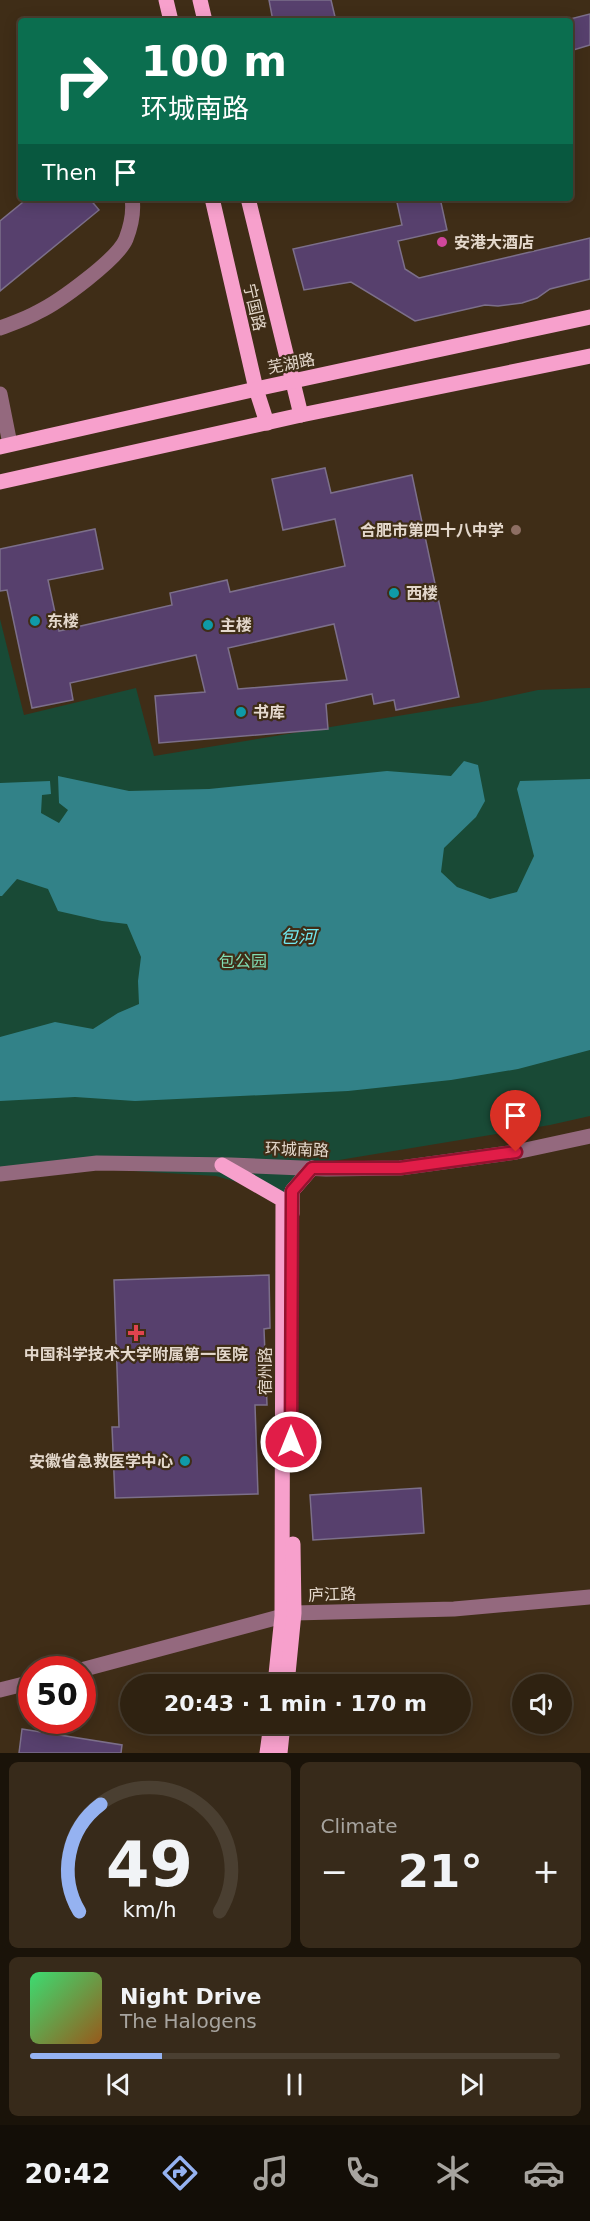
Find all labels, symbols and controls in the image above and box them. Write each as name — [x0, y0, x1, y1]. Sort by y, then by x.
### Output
text: 100 m — [141, 37, 287, 86]
icon: right — [42, 42, 120, 120]
text: 环城南路 — [141, 93, 249, 124]
icon: arrive — [109, 156, 142, 189]
text: Then — [42, 160, 97, 185]
place label: 安港大酒店 — [454, 233, 534, 252]
marker: 安港大酒店 — [435, 235, 449, 249]
street label: 宁国路 — [240, 282, 269, 333]
street label: 芜湖路 — [266, 350, 316, 377]
place label: 合肥市第四十八中学 — [360, 521, 504, 540]
marker: 合肥市第四十八中学 — [509, 523, 523, 537]
place label: 西楼 — [406, 584, 438, 603]
marker: 西楼 — [387, 586, 401, 600]
place label: 东楼 — [47, 612, 79, 631]
marker: 东楼 — [28, 614, 42, 628]
place label: 主楼 — [220, 616, 252, 635]
marker: 主楼 — [201, 618, 215, 632]
place label: 书库 — [253, 703, 285, 722]
marker: 书库 — [234, 705, 248, 719]
water label: 包河 — [280, 926, 319, 947]
park label: 包公园 — [219, 952, 267, 971]
pin — [490, 1090, 541, 1152]
icon: arrive — [499, 1099, 532, 1132]
street label: 环城南路 — [265, 1139, 329, 1160]
marker: 中国科学技术大学附属第一医院 — [127, 1324, 145, 1342]
place label: 中国科学技术大学附属第一医院 — [24, 1345, 248, 1364]
street label: 宿州路 — [256, 1347, 275, 1395]
position arrow — [259, 1410, 323, 1474]
place label: 安徽省急救医学中心 — [29, 1452, 173, 1471]
marker: 安徽省急救医学中心 — [178, 1454, 192, 1468]
street label: 庐江路 — [308, 1584, 356, 1605]
speed limit sign: 50 — [18, 1656, 96, 1734]
map controls — [512, 1674, 572, 1734]
button: sound — [512, 1674, 572, 1734]
text: 20:43 · 1 min · 170 m — [164, 1691, 427, 1716]
text: Climate — [321, 1814, 397, 1838]
text: 49 — [106, 1828, 193, 1901]
text: 21° — [398, 1845, 483, 1898]
text: − — [321, 1852, 348, 1891]
text: + — [532, 1852, 560, 1891]
text: km/h — [123, 1897, 177, 1922]
text: Night Drive — [120, 1984, 261, 2009]
text: The Halogens — [120, 2009, 257, 2033]
icon: previous — [102, 2068, 135, 2101]
icon: pause — [278, 2068, 311, 2101]
icon: next — [455, 2068, 488, 2101]
icon: directions — [159, 2152, 201, 2194]
icon: music — [250, 2152, 292, 2194]
icon: phone — [341, 2152, 383, 2194]
icon: climate — [432, 2152, 474, 2194]
icon: car — [523, 2152, 565, 2194]
text: 20:42 — [25, 2158, 110, 2189]

